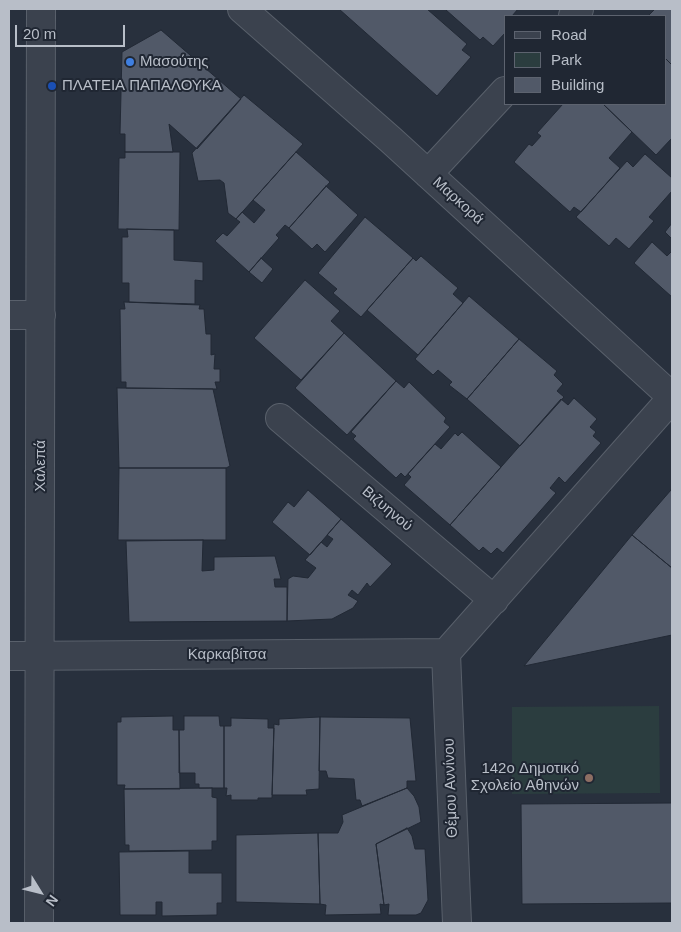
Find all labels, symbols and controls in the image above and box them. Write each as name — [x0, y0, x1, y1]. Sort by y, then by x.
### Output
scale bar — [18, 15, 128, 47]
legend — [503, 15, 666, 105]
text: 20 m — [23, 25, 56, 42]
text: Road — [551, 26, 587, 43]
text: Park — [551, 51, 582, 68]
place label: Μασούτης — [140, 53, 208, 71]
marker: Μασούτης — [124, 56, 136, 68]
text: Building — [551, 76, 604, 93]
place label: ΠΛΑΤΕΙΑ ΠΑΠΑΛΟΥΚΑ — [62, 77, 222, 95]
marker: ΠΛΑΤΕΙΑ ΠΑΠΑΛΟΥΚΑ — [46, 80, 58, 92]
street label: Μαρκορά — [429, 173, 487, 229]
street label: Χαλεπά — [32, 440, 50, 492]
street label: Βιζυηνού — [358, 483, 416, 535]
street label: Καρκαβίτσα — [188, 646, 266, 664]
street label: Θέμου Αννίνου — [440, 738, 462, 838]
place label: 142ο Δημοτικό Σχολείο Αθηνών — [471, 760, 579, 795]
marker: 142ο Δημοτικό Σχολείο Αθηνών — [583, 772, 595, 784]
north arrow — [15, 867, 65, 917]
text: N — [43, 892, 62, 910]

